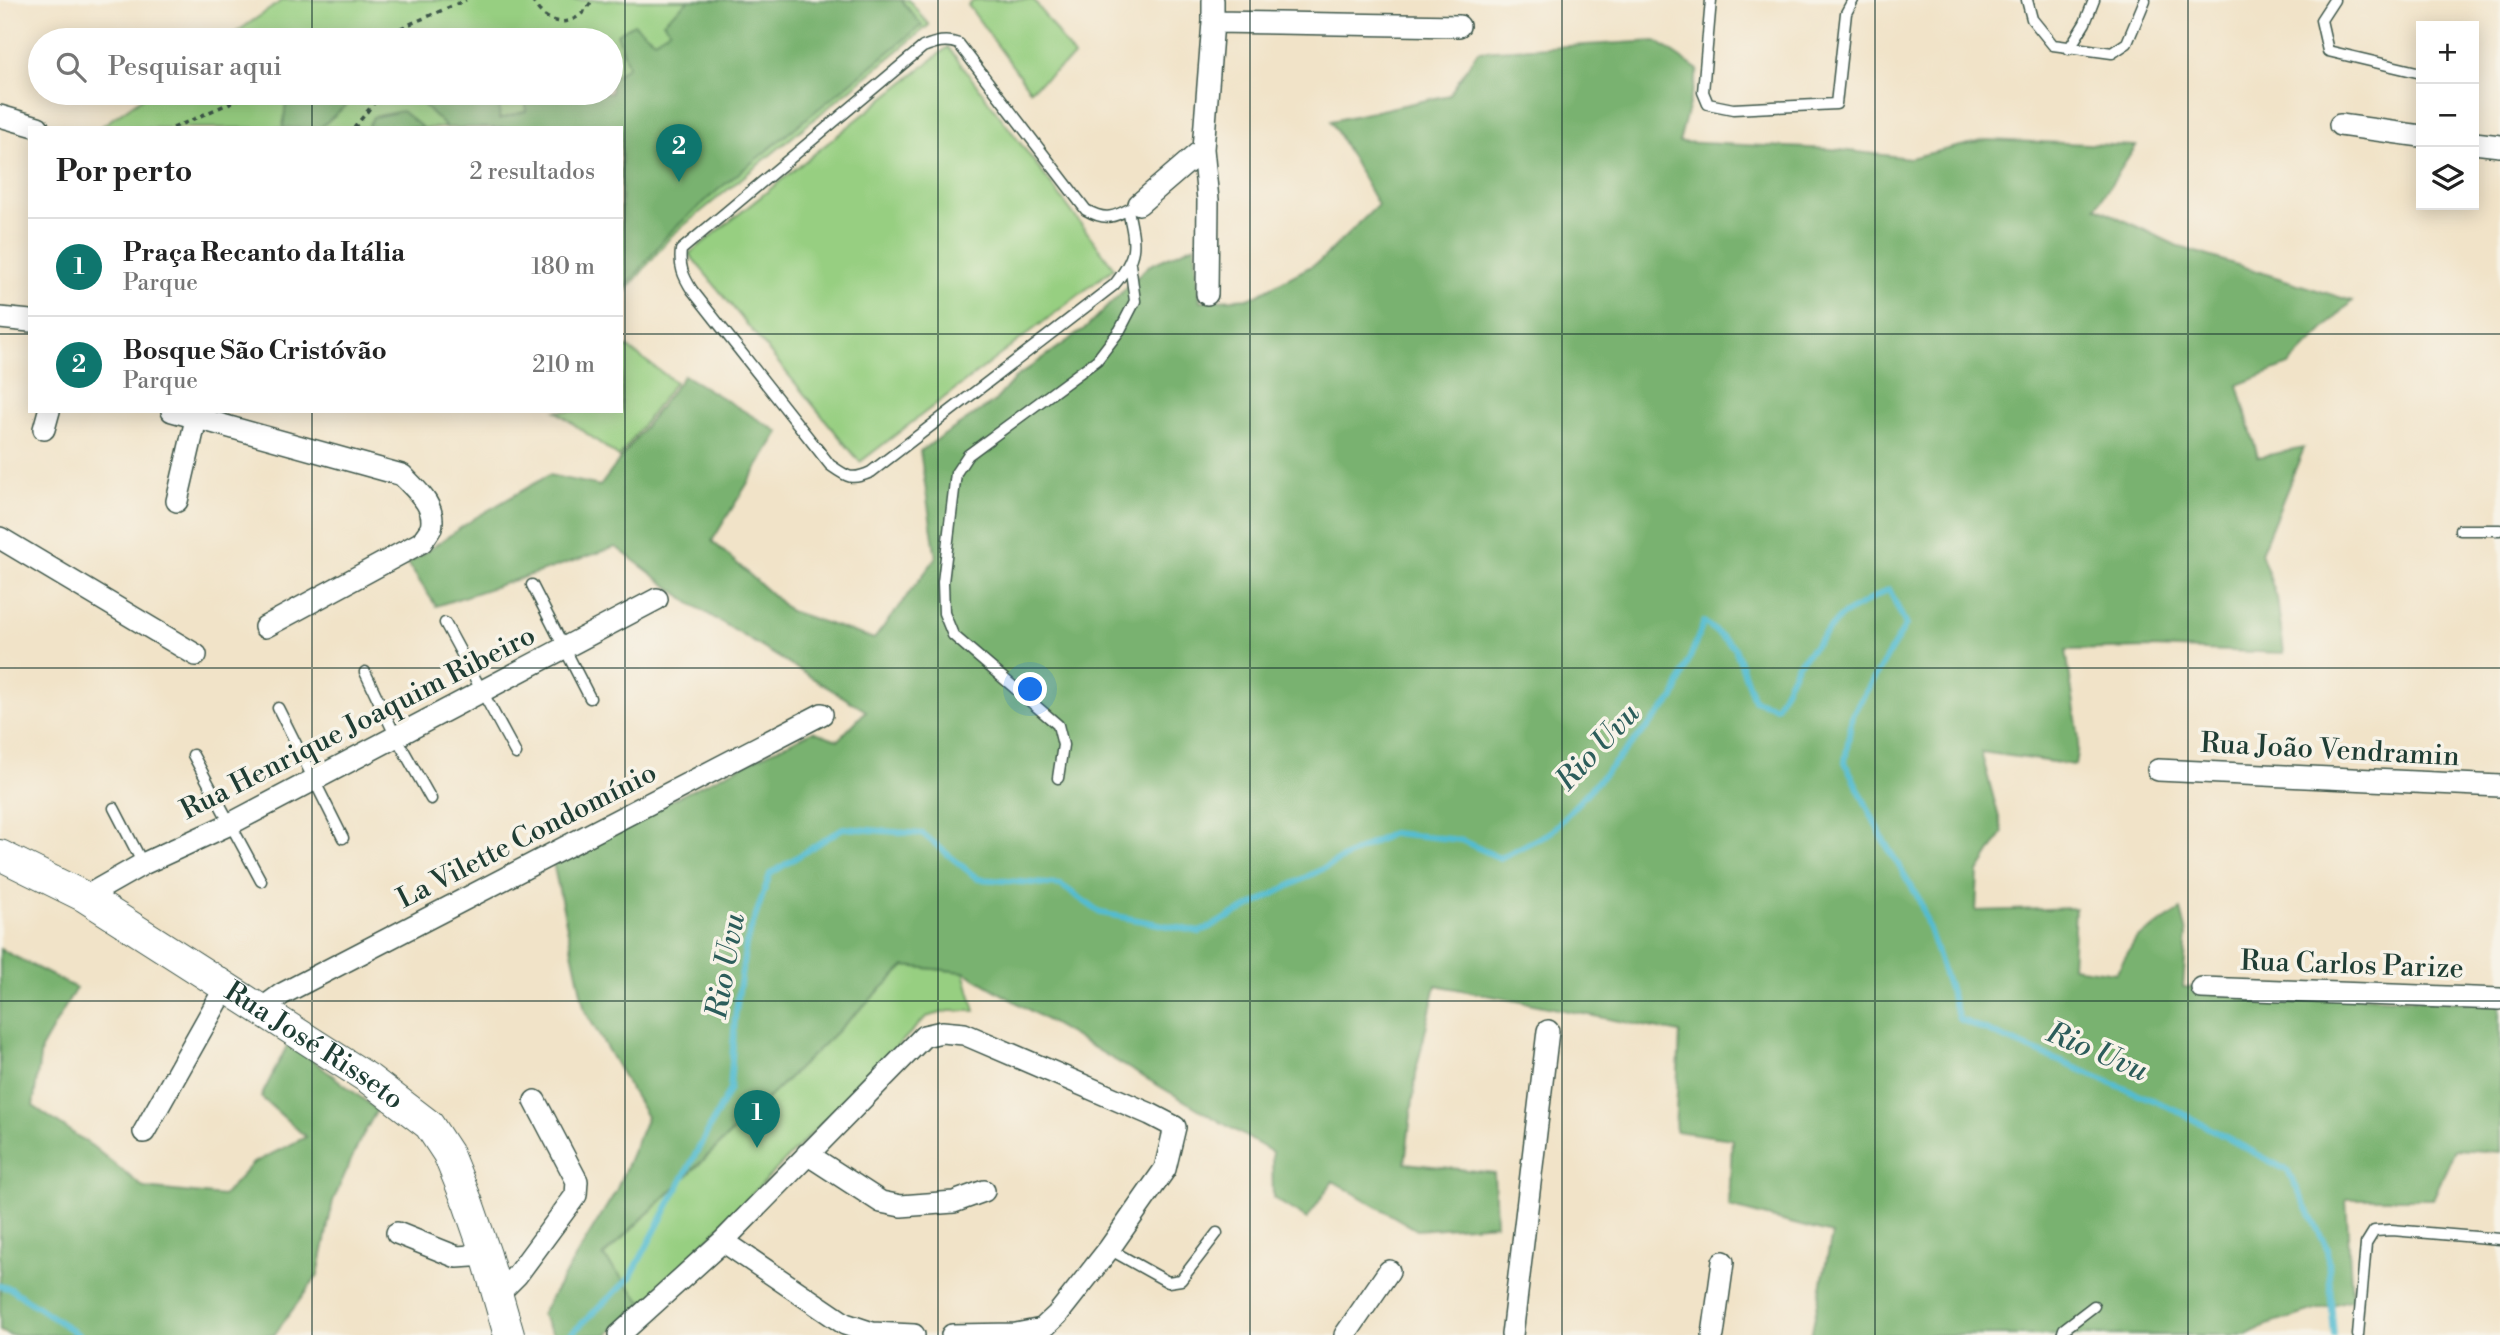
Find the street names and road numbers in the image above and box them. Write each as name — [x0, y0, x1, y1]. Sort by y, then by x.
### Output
street label: Rua Henrique Joaquim Ribeiro — [175, 618, 541, 828]
street label: Rua João Vendramin — [2199, 726, 2461, 774]
street label: La Vilette Condomínio — [391, 755, 663, 917]
street label: Rua Carlos Parize — [2240, 944, 2464, 986]
street label: Rua José Risseto — [218, 974, 411, 1117]

